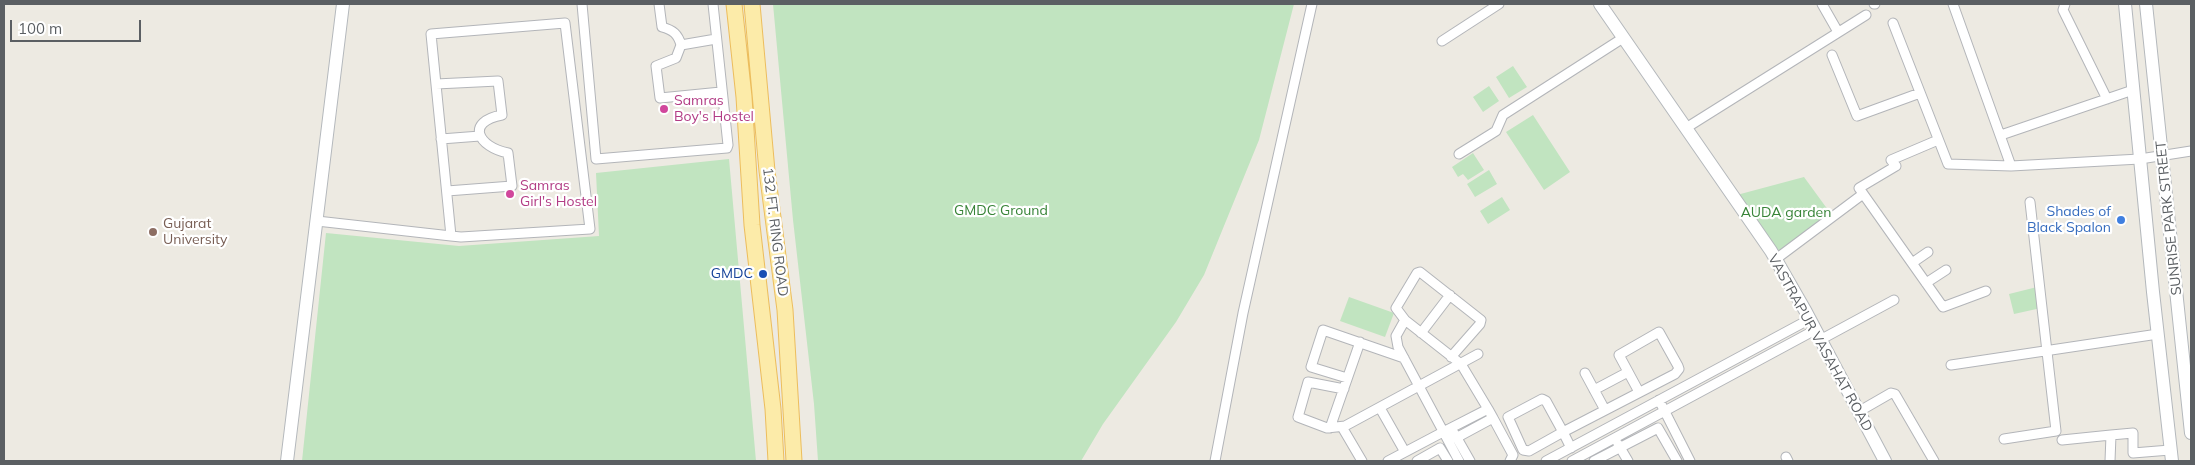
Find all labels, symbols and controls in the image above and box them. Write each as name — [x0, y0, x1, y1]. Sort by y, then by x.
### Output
scale bar — [12, 10, 144, 42]
text: 100 m — [18, 19, 62, 38]
place label: Samras Boy's Hostel — [674, 93, 754, 125]
marker: Samras Boy's Hostel — [658, 103, 670, 115]
street label: SUNRISE PARK STREET — [2153, 140, 2185, 296]
street label: 132 FT. RING ROAD — [759, 167, 791, 297]
place label: Samras Girl's Hostel — [520, 178, 597, 210]
marker: Samras Girl's Hostel — [504, 188, 516, 200]
park label: GMDC Ground — [954, 203, 1048, 219]
place label: Shades of Black Spalon — [2027, 204, 2111, 236]
park label: AUDA garden — [1741, 205, 1831, 221]
marker: Shades of Black Spalon — [2115, 214, 2127, 226]
place label: Gujarat University — [163, 216, 227, 248]
marker: Gujarat University — [147, 226, 159, 238]
street label: VASTRAPUR VASAHAT ROAD — [1764, 252, 1876, 434]
place label: GMDC — [711, 266, 753, 282]
marker: GMDC — [757, 268, 769, 280]

